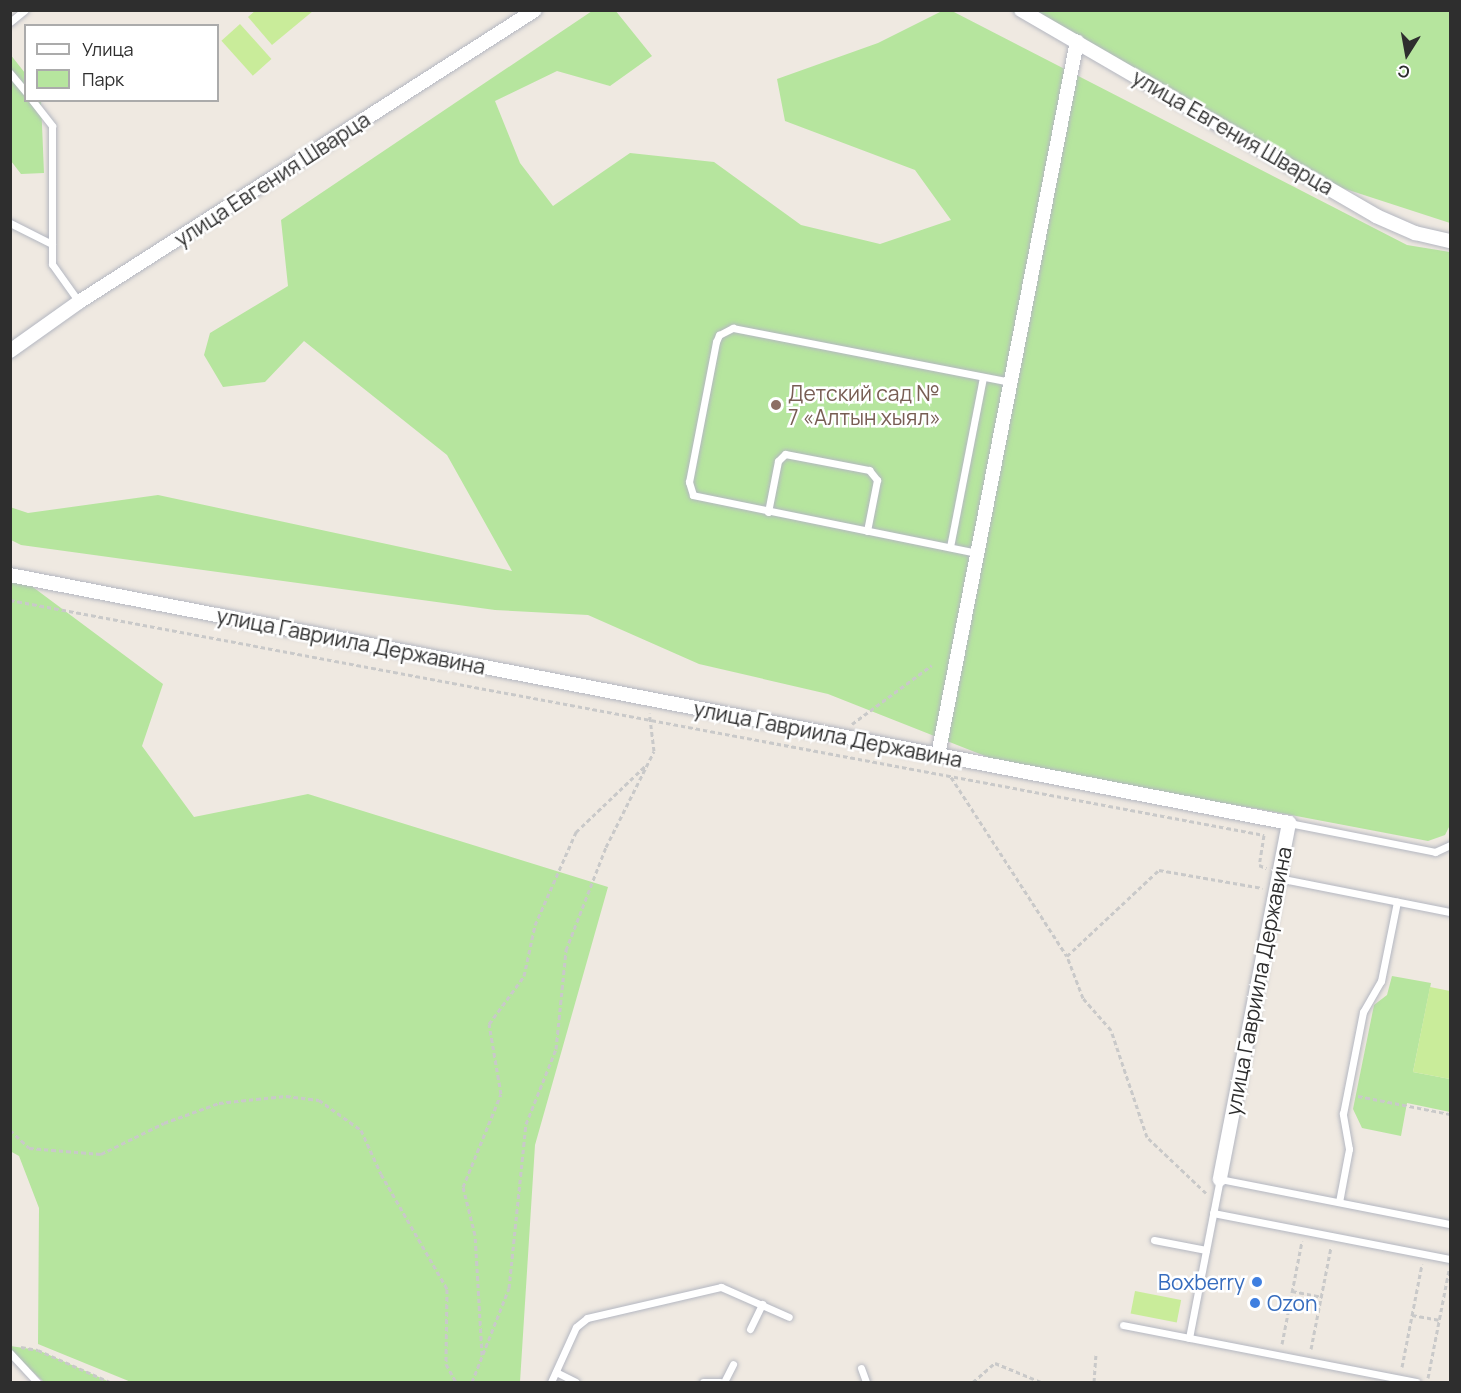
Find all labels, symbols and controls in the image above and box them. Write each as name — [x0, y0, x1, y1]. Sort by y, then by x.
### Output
legend — [24, 24, 219, 102]
north arrow — [1377, 24, 1437, 84]
text: Улица — [82, 37, 134, 61]
text: С — [1396, 60, 1411, 84]
street label: улица Евгения Шварца — [1128, 64, 1338, 200]
text: Парк — [82, 67, 124, 91]
street label: улица Евгения Шварца — [170, 106, 374, 252]
place label: Детский сад № 7 «Алтын хыял» — [788, 380, 941, 430]
marker: Детский сад № 7 «Алтын хыял» — [769, 398, 783, 412]
street label: улица Гавриила Державина — [214, 603, 488, 679]
street label: улица Гавриила Державина — [691, 696, 965, 772]
street label: улица Гавриила Державина — [1220, 844, 1296, 1118]
place label: Boxberry — [1158, 1269, 1245, 1295]
marker: Boxberry — [1250, 1275, 1264, 1289]
place label: Ozon — [1267, 1290, 1317, 1316]
marker: Ozon — [1248, 1296, 1262, 1310]

